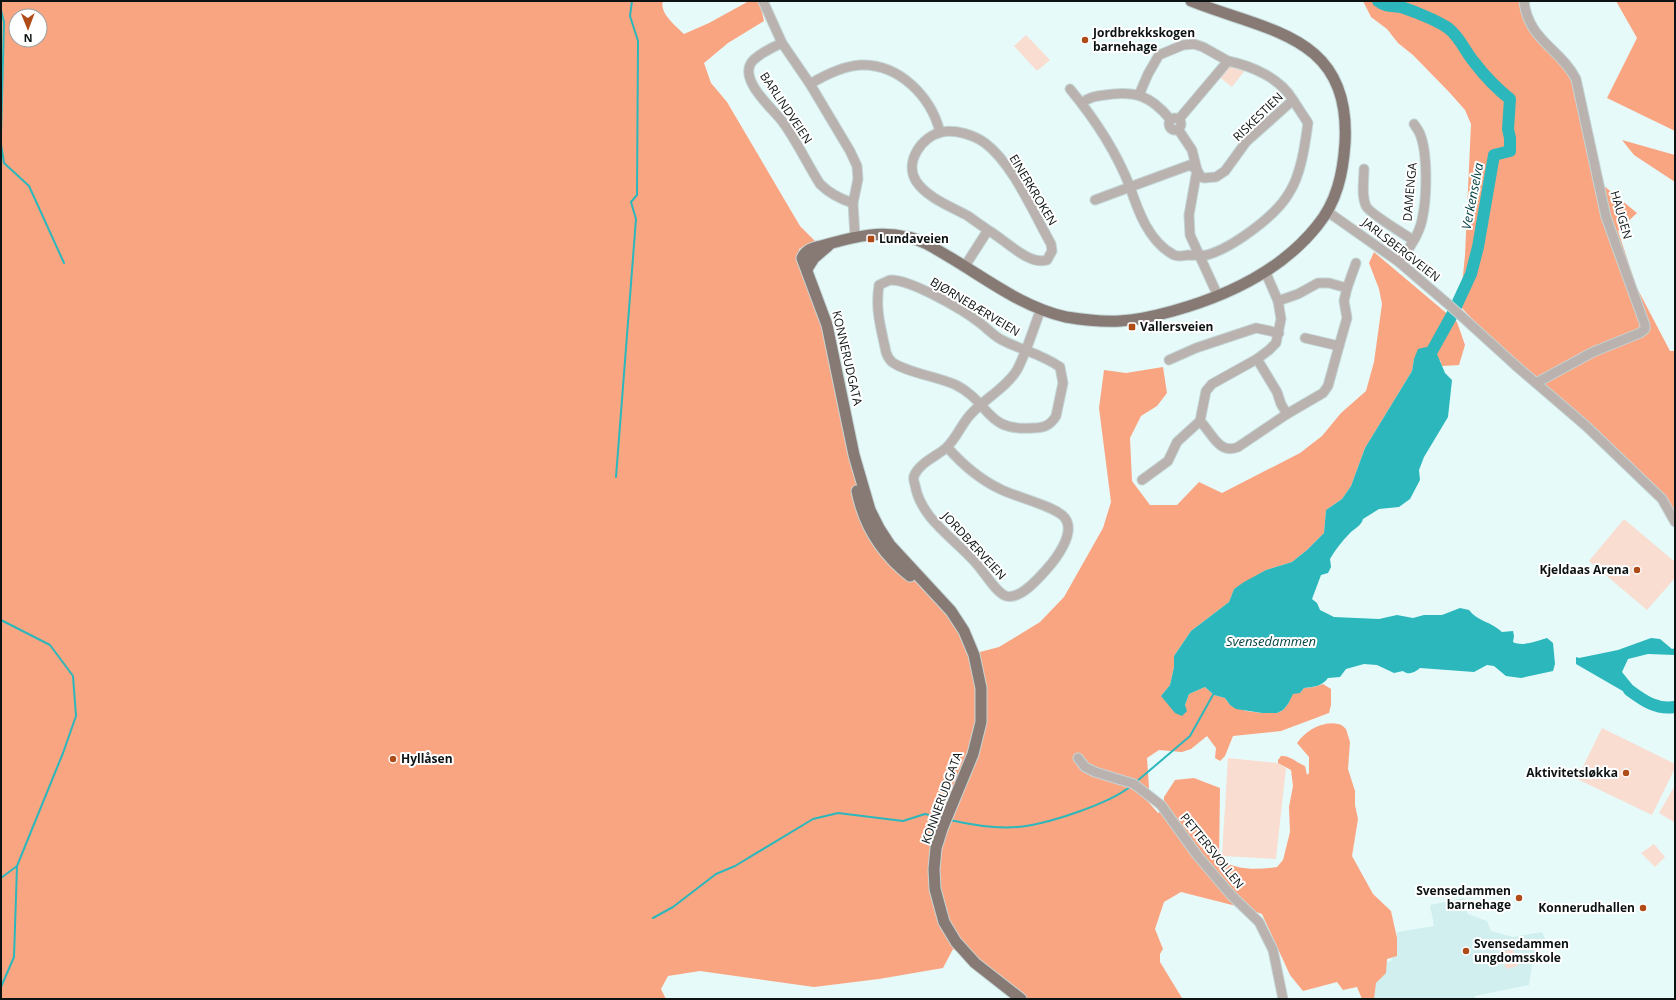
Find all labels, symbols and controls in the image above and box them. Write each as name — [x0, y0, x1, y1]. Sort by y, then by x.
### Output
north arrow — [8, 8, 48, 48]
place label: Jordbrekkskogen barnehage — [1092, 24, 1195, 55]
text: N — [24, 31, 33, 46]
marker: Jordbrekkskogen barnehage — [1080, 35, 1090, 45]
street label: BARLINDVEIEN — [756, 69, 817, 147]
street label: RISKESTIEN — [1229, 88, 1286, 145]
street label: EINERKROKEN — [1005, 151, 1061, 229]
water label: Verkenselva — [1457, 160, 1487, 231]
street label: DAMENGA — [1398, 161, 1421, 222]
street label: HAUGEN — [1606, 189, 1636, 241]
street label: JARLSBERGVEIEN — [1358, 213, 1444, 285]
place label: Lundaveien — [879, 230, 949, 247]
marker: Lundaveien — [866, 234, 876, 244]
street label: BJØRNEBÆRVEIEN — [927, 273, 1023, 340]
street label: KONNERUDGATA — [828, 309, 867, 407]
place label: Vallersveien — [1140, 318, 1213, 335]
marker: Vallersveien — [1127, 322, 1137, 332]
street label: JORDBÆRVEIEN — [938, 507, 1010, 583]
place label: Kjeldaas Arena — [1539, 561, 1629, 578]
marker: Kjeldaas Arena — [1632, 565, 1642, 575]
water label: Svensedammen — [1226, 632, 1316, 650]
street label: KONNERUDGATA — [917, 749, 966, 846]
place label: Hyllåsen — [401, 750, 453, 767]
marker: Hyllåsen — [388, 754, 398, 764]
place label: Aktivitetsløkka — [1526, 764, 1618, 781]
marker: Aktivitetsløkka — [1621, 768, 1631, 778]
street label: PETTERSVOLLEN — [1177, 809, 1248, 892]
place label: Svensedammen barnehage — [1416, 882, 1511, 913]
marker: Svensedammen barnehage — [1514, 893, 1524, 903]
place label: Konnerudhallen — [1538, 899, 1635, 916]
marker: Konnerudhallen — [1638, 903, 1648, 913]
place label: Svensedammen ungdomsskole — [1474, 935, 1569, 966]
marker: Svensedammen ungdomsskole — [1461, 946, 1471, 956]

